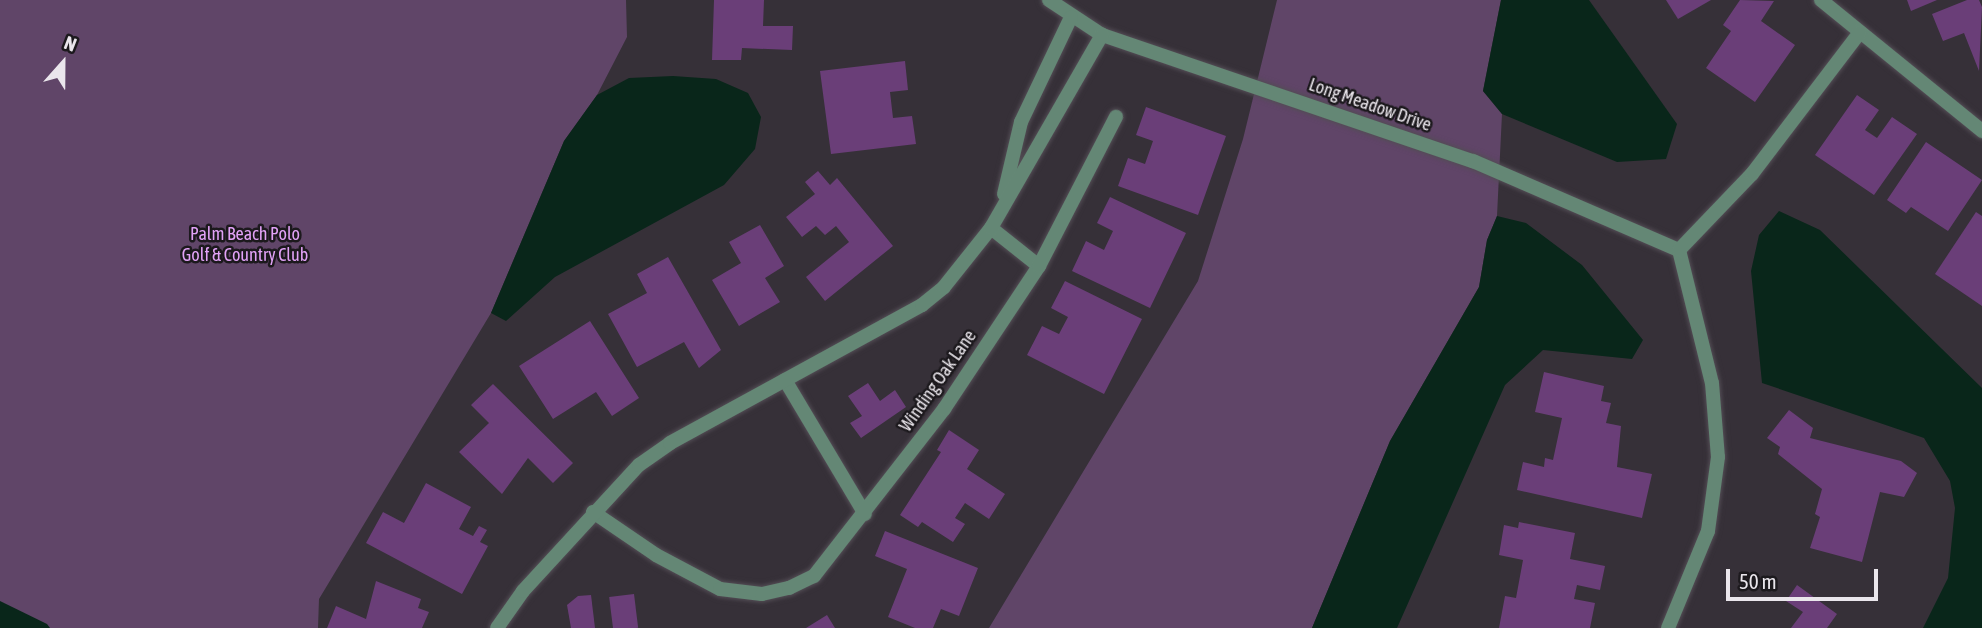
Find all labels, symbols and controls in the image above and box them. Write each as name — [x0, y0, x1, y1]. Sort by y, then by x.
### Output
north arrow — [28, 28, 98, 98]
text: N — [61, 31, 80, 56]
street label: Long Meadow Drive — [1306, 74, 1434, 136]
park label: Palm Beach Polo Golf & Country Club — [182, 224, 308, 266]
street label: Winding Oak Lane — [895, 326, 981, 436]
scale bar — [1730, 554, 1882, 598]
text: 50 m — [1739, 569, 1777, 593]

